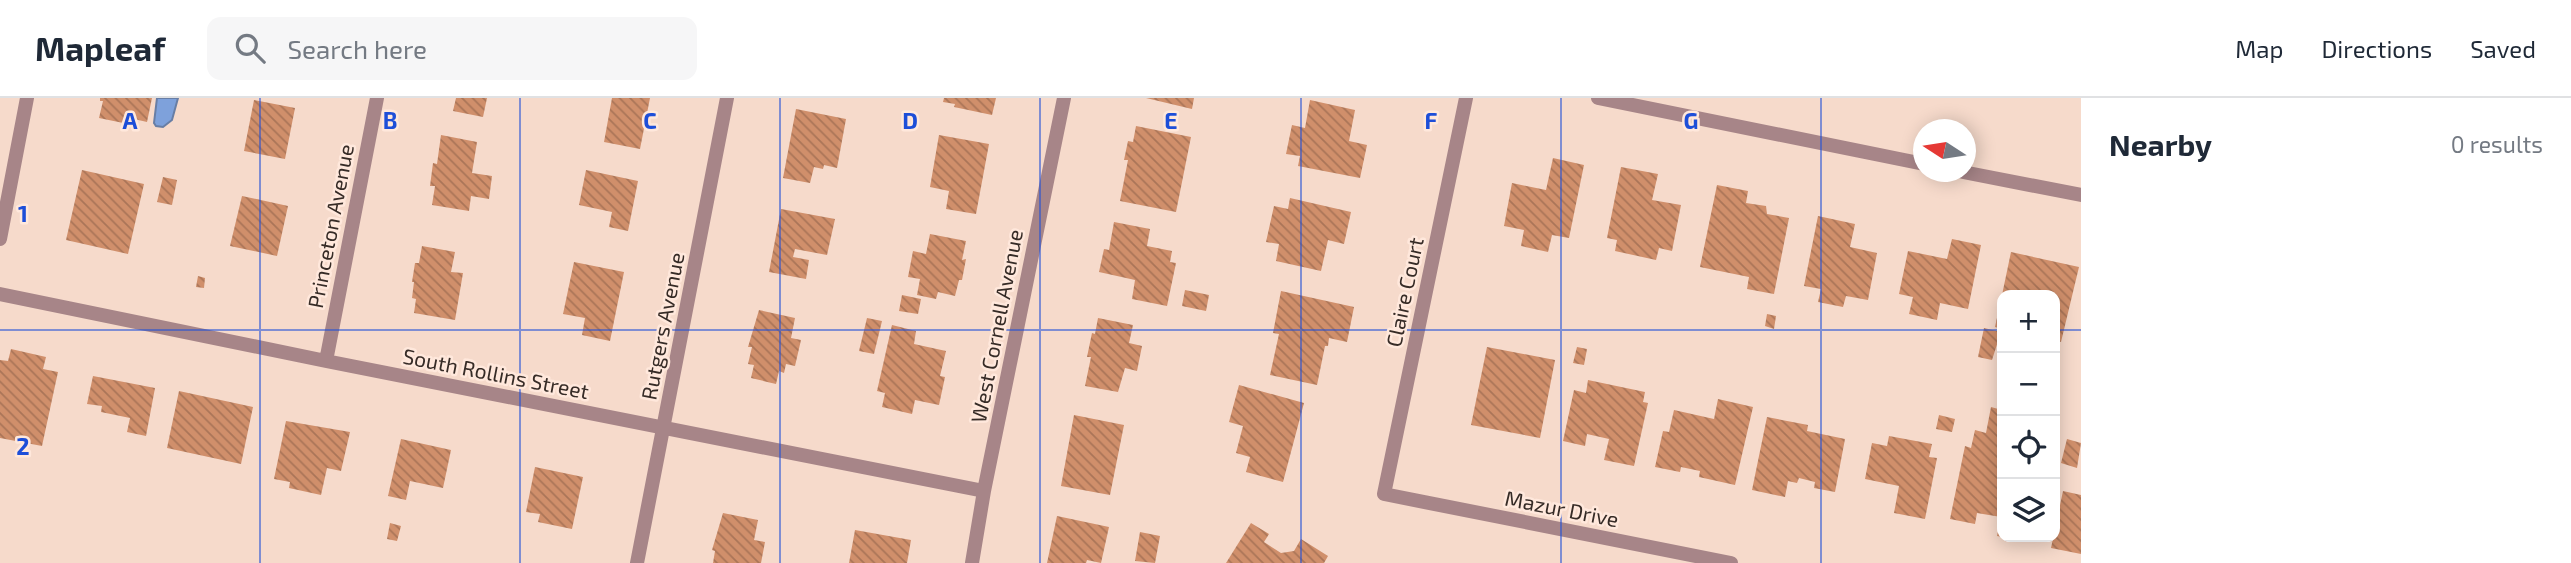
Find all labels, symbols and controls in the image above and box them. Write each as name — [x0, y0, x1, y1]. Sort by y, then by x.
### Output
search box — [207, 17, 697, 80]
text: Mapleaf — [35, 28, 165, 68]
icon: search — [231, 29, 269, 67]
text: Search here — [287, 33, 427, 64]
text: Map — [2235, 34, 2283, 63]
text: Directions — [2321, 34, 2432, 63]
text: Saved — [2470, 34, 2536, 63]
text: A — [122, 106, 138, 134]
text: B — [383, 106, 397, 134]
text: C — [643, 106, 657, 134]
text: D — [902, 106, 918, 134]
text: E — [1164, 106, 1178, 134]
text: F — [1425, 106, 1438, 134]
text: G — [1684, 106, 1698, 134]
north arrow — [1913, 119, 1976, 182]
text: Nearby — [2109, 126, 2212, 162]
text: 0 results — [2451, 130, 2543, 158]
street label: Princeton Avenue — [302, 142, 358, 310]
text: 1 — [18, 199, 28, 227]
street label: West Cornell Avenue — [965, 227, 1027, 425]
street label: Claire Court — [1380, 235, 1428, 349]
street label: Rutgers Avenue — [635, 250, 689, 402]
map controls — [1997, 290, 2060, 542]
button: + — [1997, 290, 2060, 353]
street label: South Rollins Street — [401, 343, 591, 403]
button: − — [1997, 353, 2060, 416]
button: locate — [1997, 416, 2060, 479]
text: 2 — [16, 432, 30, 460]
button: layers — [1997, 479, 2060, 542]
street label: Mazur Drive — [1503, 485, 1621, 531]

